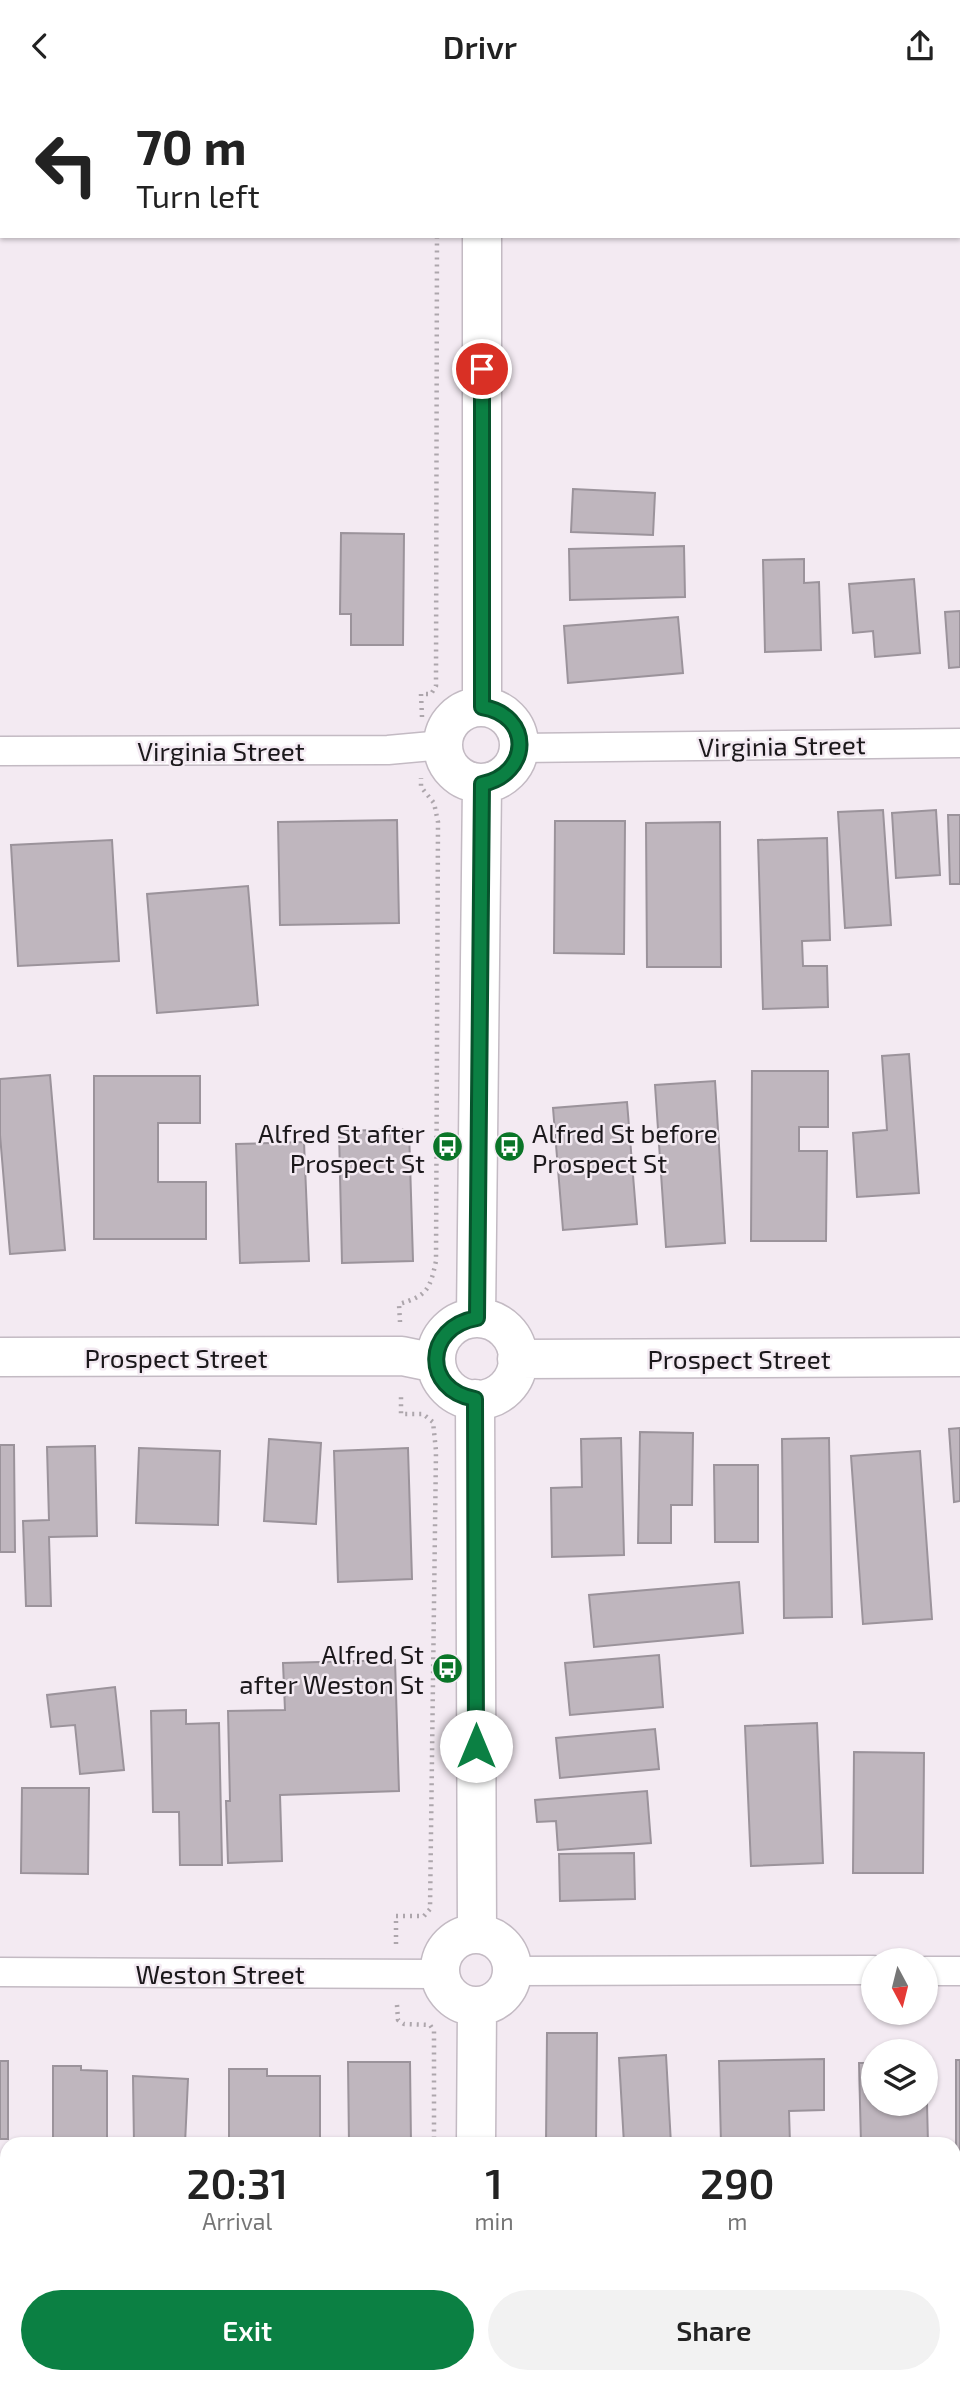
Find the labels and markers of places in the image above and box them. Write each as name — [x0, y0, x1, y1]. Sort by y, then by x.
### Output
pin — [452, 339, 512, 399]
place label: Alfred St after Prospect St — [258, 1117, 425, 1178]
place label: Alfred St before Prospect St — [532, 1117, 718, 1178]
bus stop icon: Alfred St after Prospect St — [431, 1130, 465, 1164]
bus stop icon: Alfred St before Prospect St — [492, 1130, 526, 1164]
place label: Alfred St after Weston St — [239, 1638, 424, 1699]
bus stop icon: Alfred St after Weston St — [430, 1651, 464, 1685]

